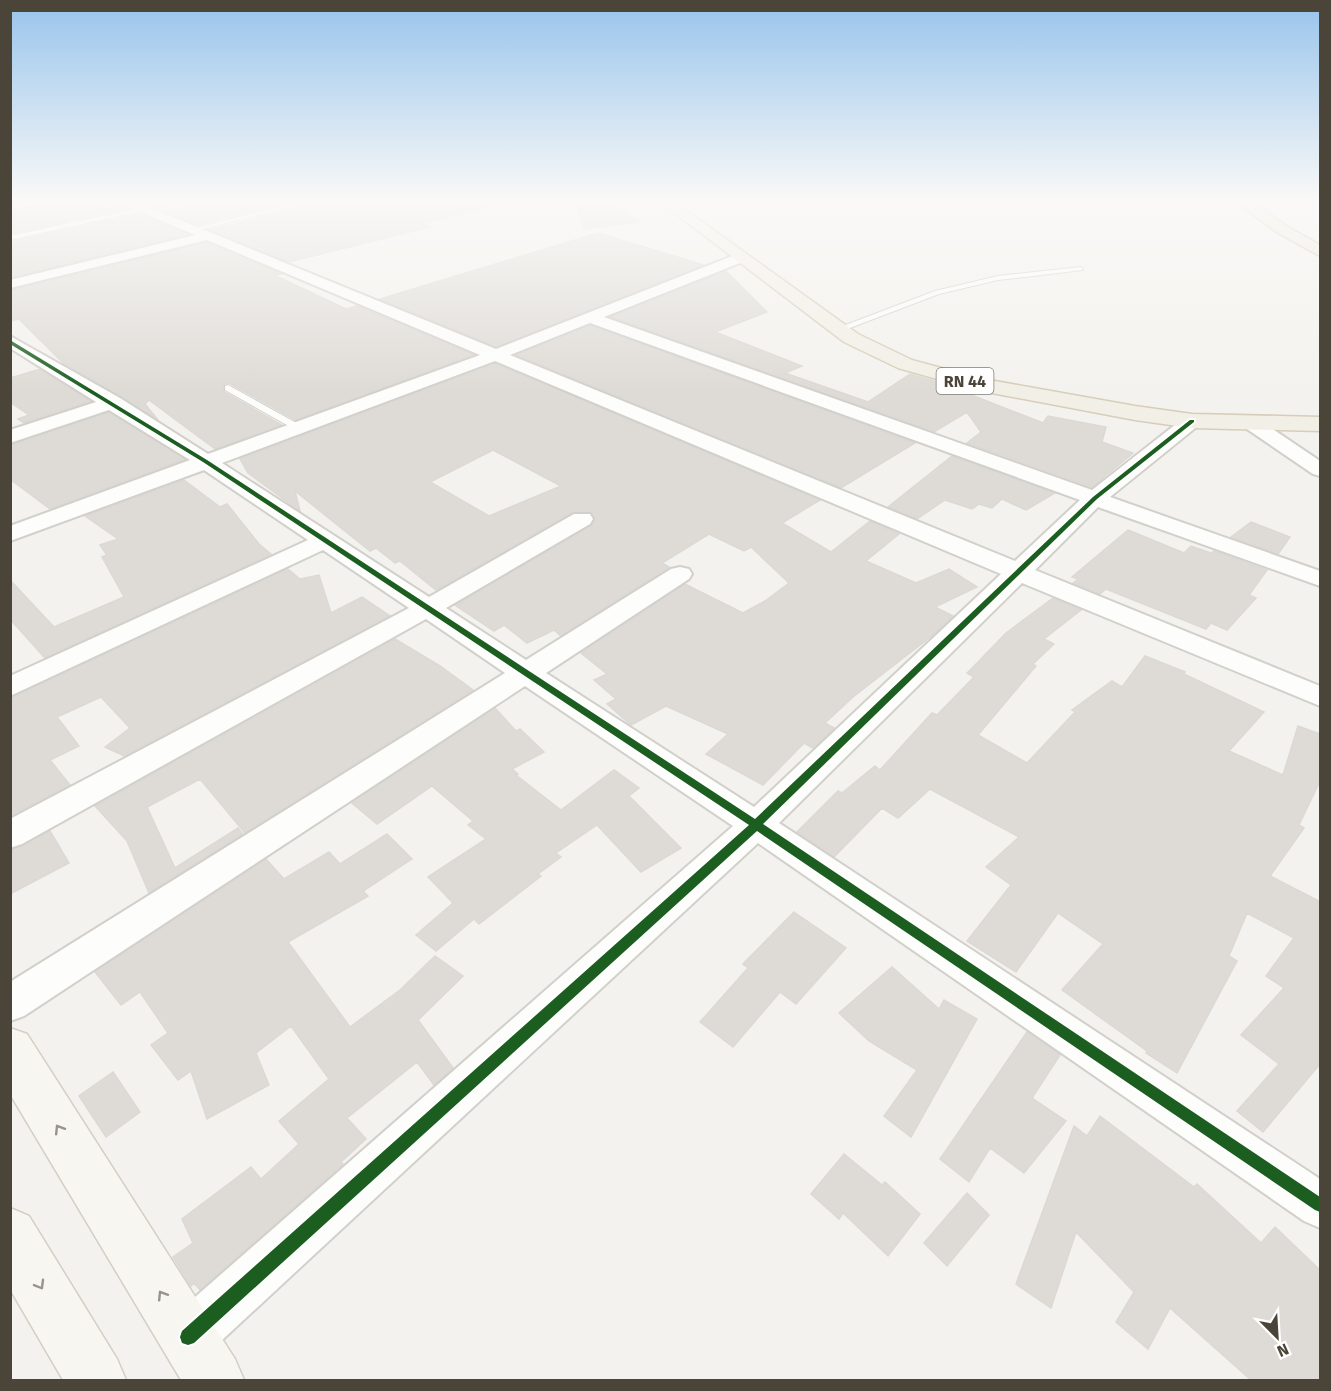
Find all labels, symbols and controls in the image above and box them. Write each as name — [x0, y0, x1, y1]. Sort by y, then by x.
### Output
road number: RN 44 — [936, 368, 994, 394]
one-way arrow — [55, 1125, 67, 1135]
one-way arrow — [33, 1279, 44, 1289]
one-way arrow — [158, 1291, 170, 1301]
north arrow — [1247, 1307, 1307, 1367]
text: N — [1274, 1339, 1292, 1361]

